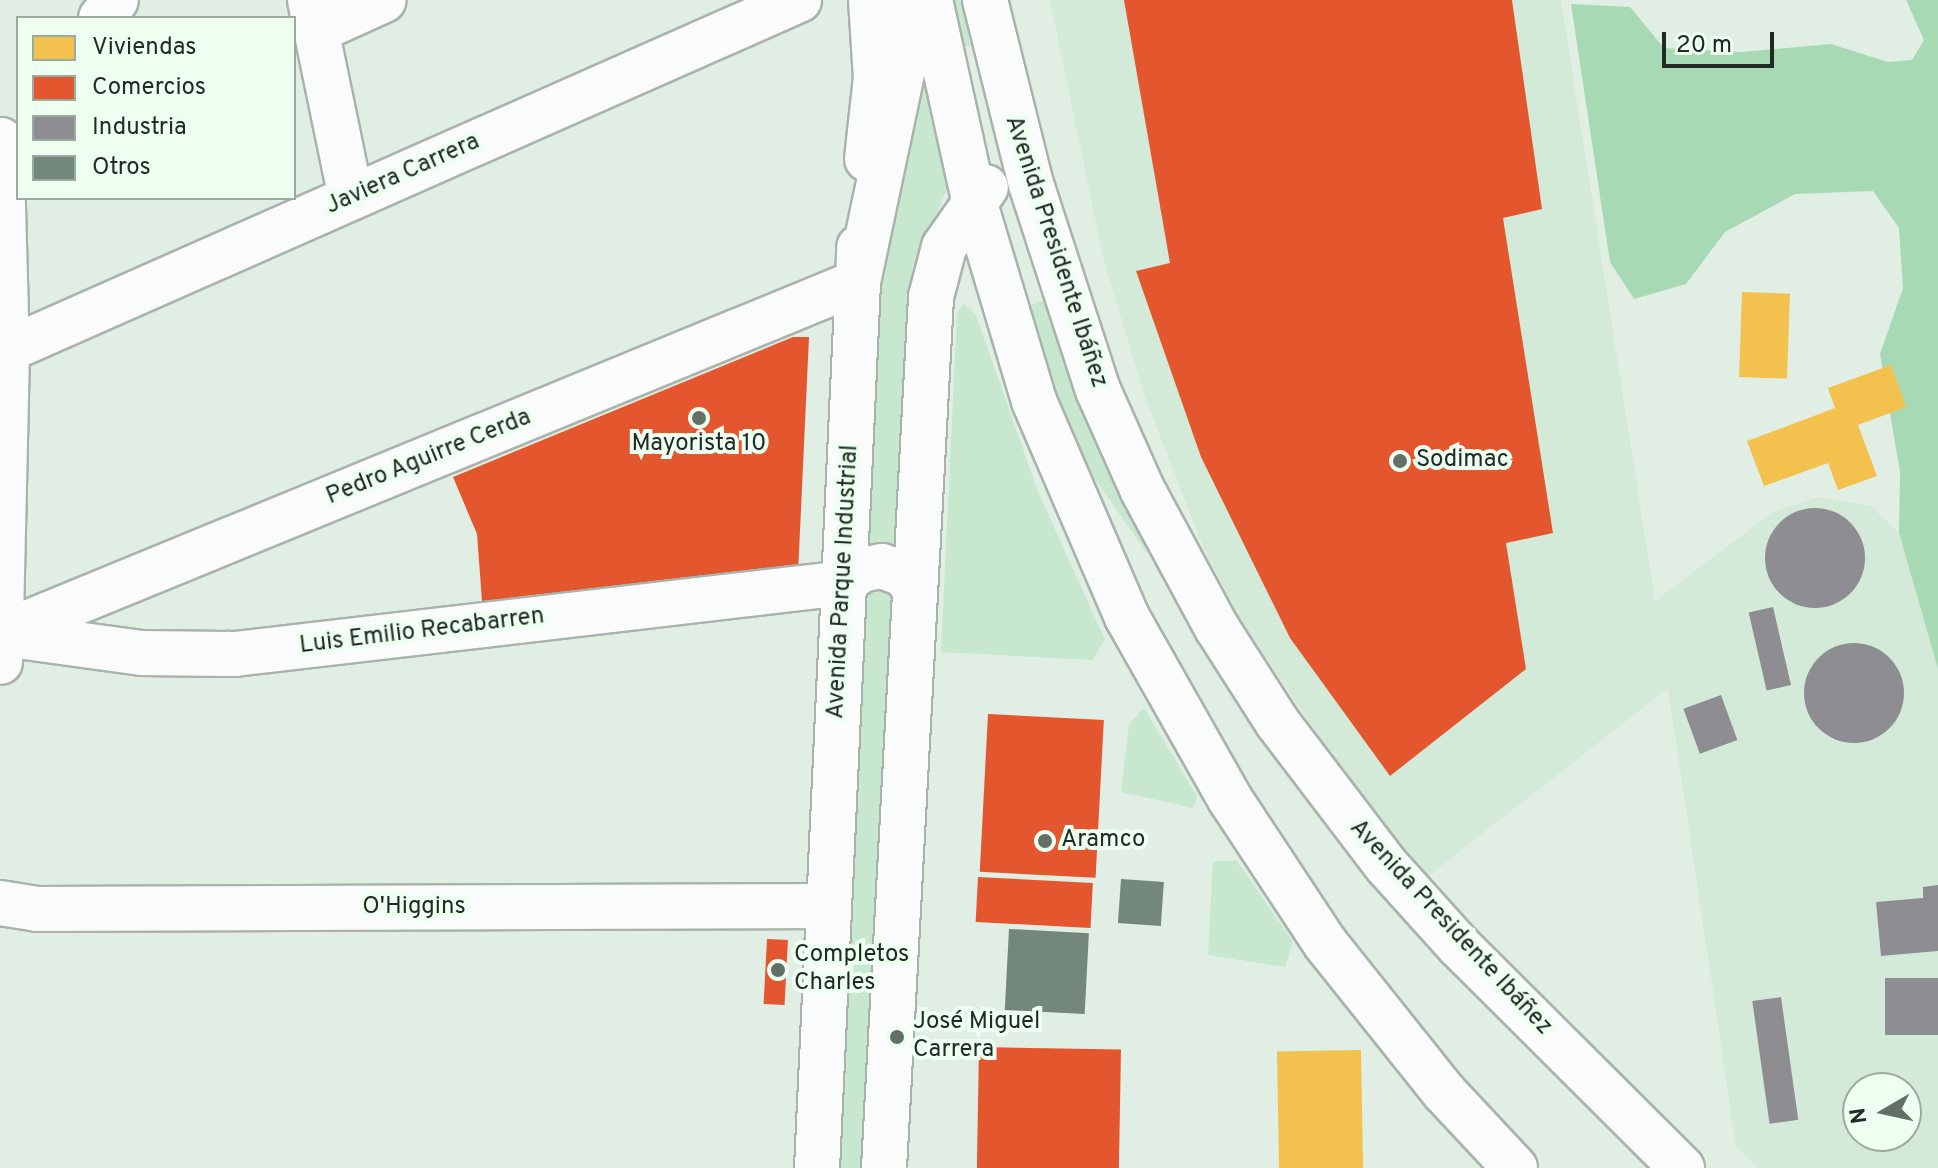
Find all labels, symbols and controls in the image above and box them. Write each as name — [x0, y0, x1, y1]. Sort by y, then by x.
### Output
legend — [16, 16, 296, 200]
scale bar — [1666, 16, 1778, 66]
text: 20 m — [1676, 31, 1732, 61]
text: Viviendas — [92, 33, 197, 63]
text: Comercios — [92, 73, 206, 103]
street label: Avenida Presidente Ibáñez — [997, 112, 1113, 392]
text: Industria — [92, 113, 187, 143]
street label: Javiera Carrera — [322, 128, 484, 222]
text: Otros — [92, 153, 151, 183]
street label: Pedro Aguirre Cerda — [322, 404, 536, 512]
marker: Mayorista 10 — [690, 409, 708, 427]
place label: Mayorista 10 — [632, 431, 766, 459]
street label: Avenida Parque Industrial — [822, 444, 866, 720]
place label: Sodimac — [1416, 447, 1509, 475]
marker: Sodimac — [1391, 452, 1409, 470]
street label: Luis Emilio Recabarren — [298, 603, 546, 661]
street label: Avenida Presidente Ibáñez — [1343, 814, 1557, 1042]
place label: Aramco — [1061, 827, 1145, 855]
marker: Aramco — [1036, 832, 1054, 850]
street label: O'Higgins — [362, 894, 466, 922]
place label: Completos Charles — [794, 942, 909, 998]
marker: Completos Charles — [769, 961, 787, 979]
place label: José Miguel Carrera — [913, 1009, 1040, 1065]
marker: José Miguel Carrera — [888, 1028, 906, 1046]
north arrow — [1842, 1072, 1922, 1152]
text: N — [1845, 1106, 1874, 1125]

